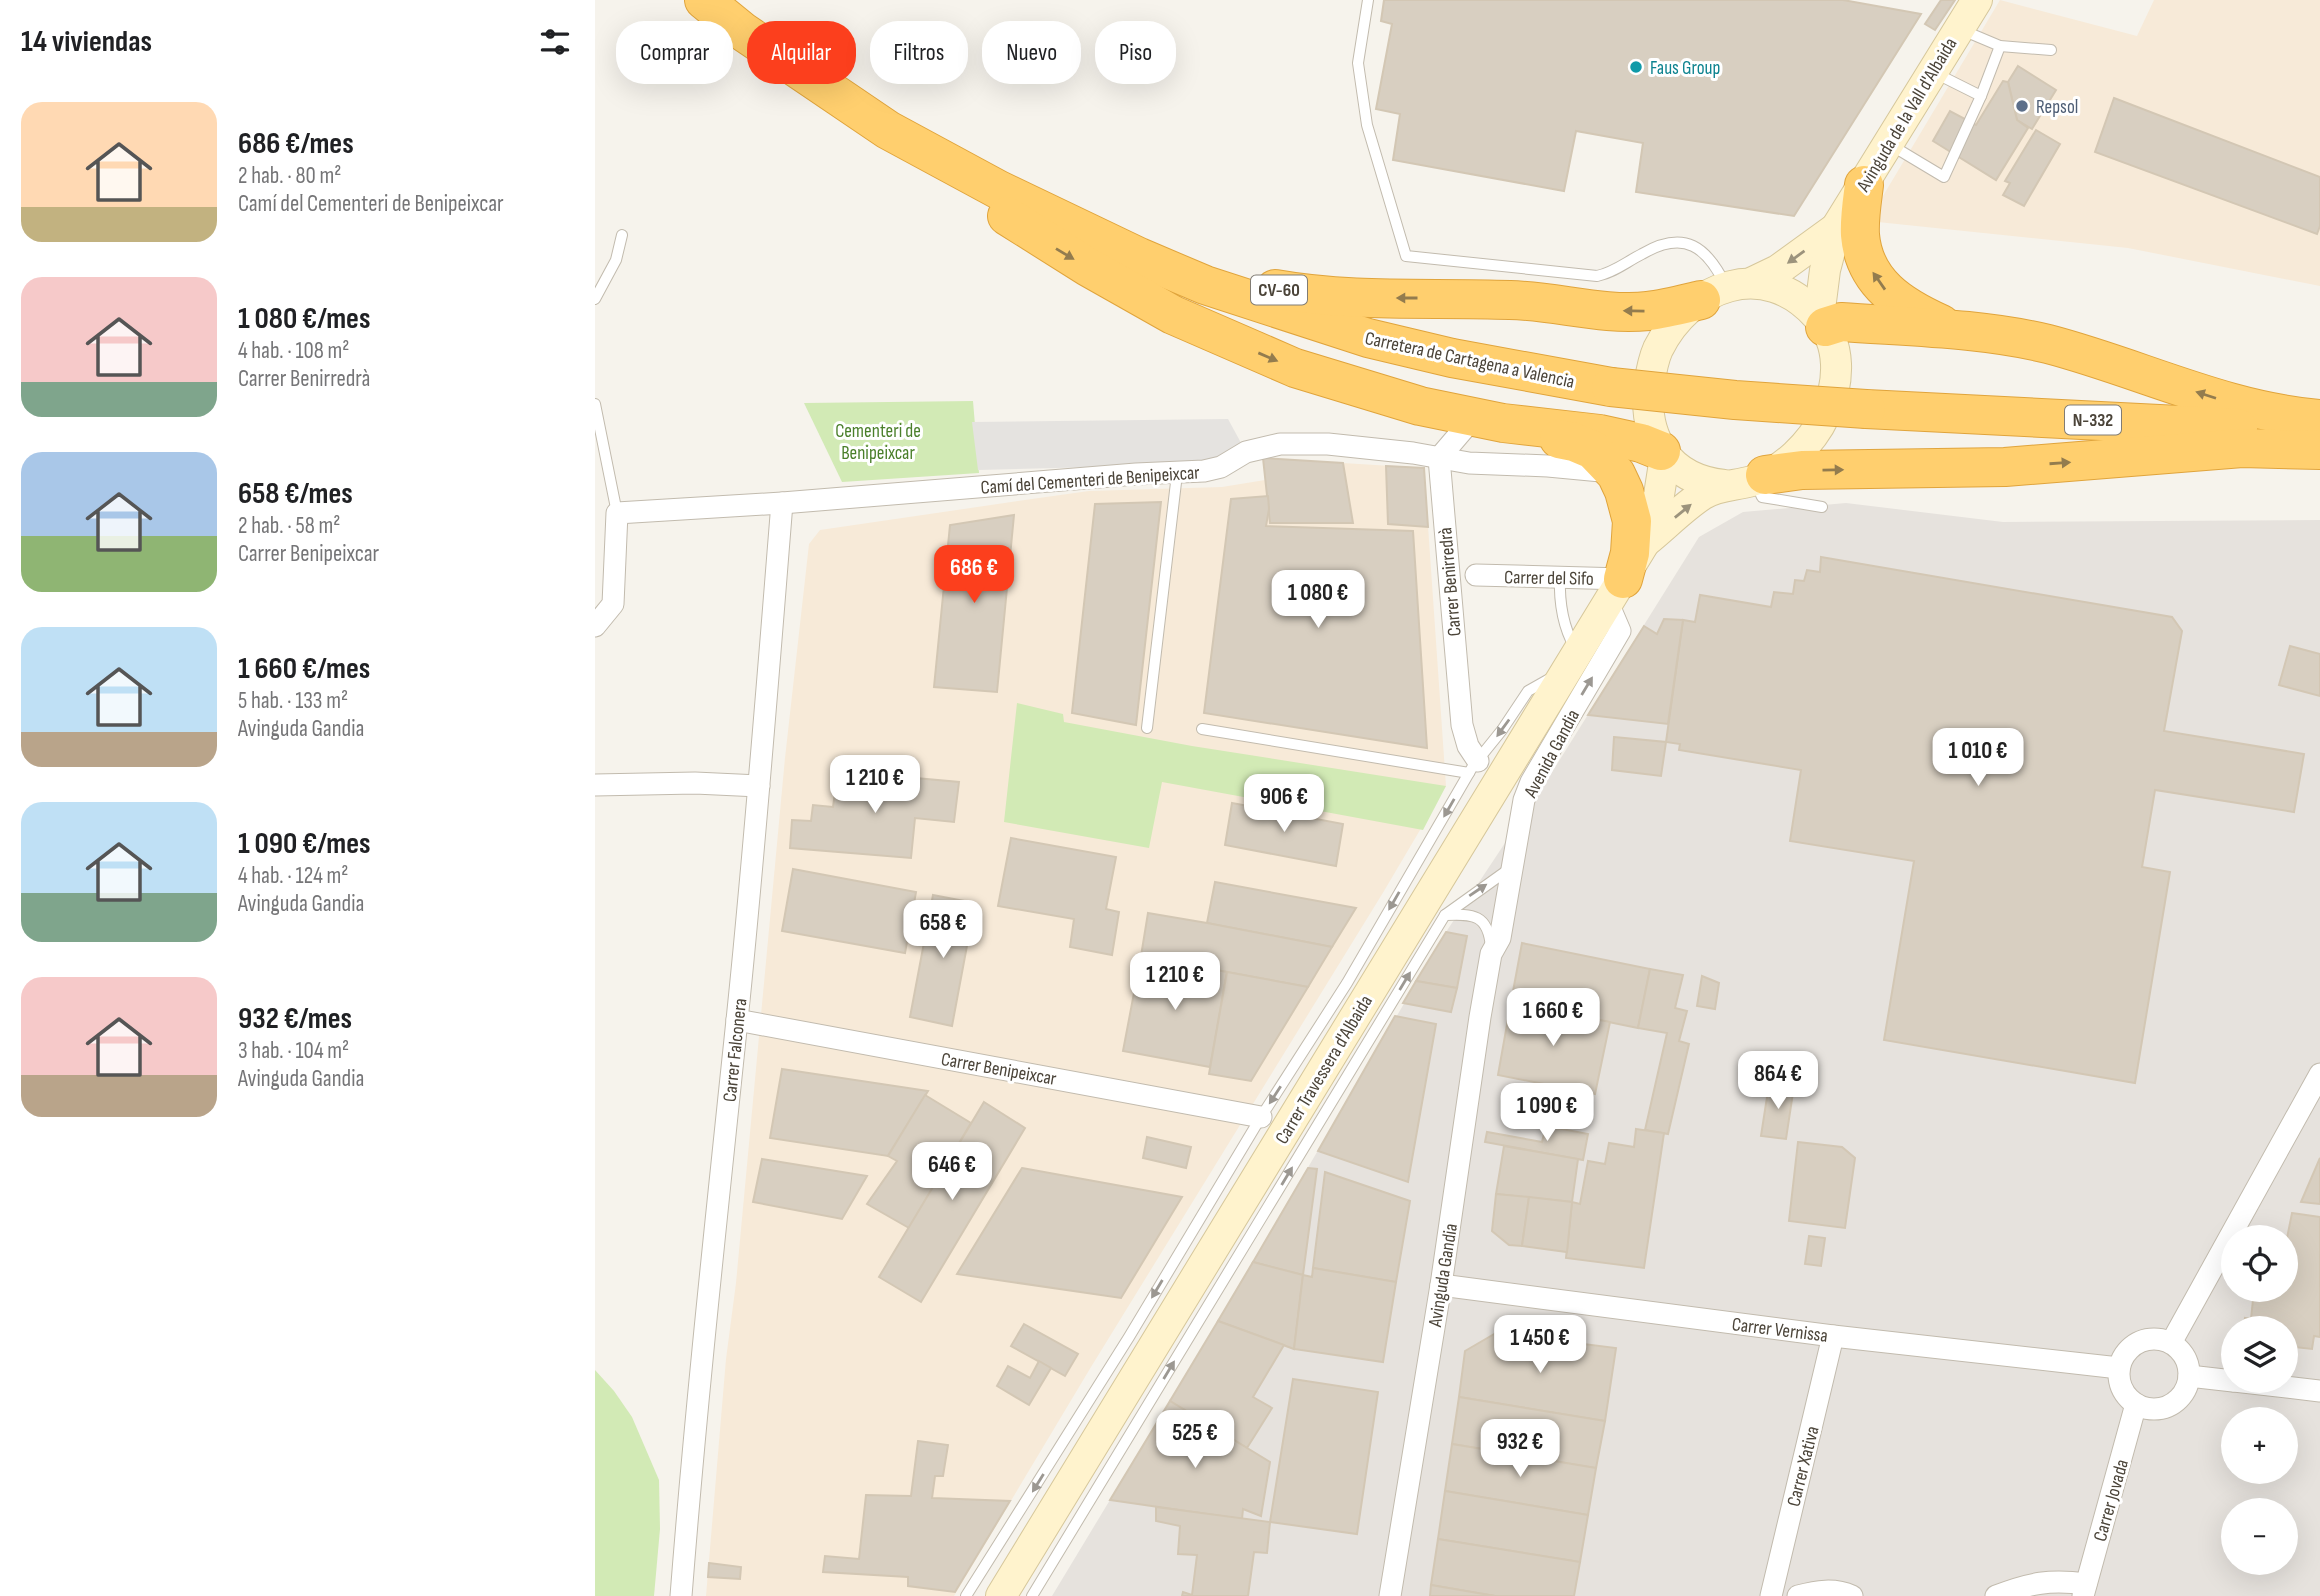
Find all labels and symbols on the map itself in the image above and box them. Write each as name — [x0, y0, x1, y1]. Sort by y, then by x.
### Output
street label: Avinguda de la Vall d'Albaida — [1852, 34, 1962, 197]
place label: Faus Group — [1650, 57, 1720, 80]
marker: Faus Group — [1628, 59, 1644, 75]
place label: Repsol — [2036, 96, 2078, 119]
marker: Repsol — [2014, 98, 2030, 114]
one-way arrow — [1056, 248, 1075, 260]
one-way arrow — [1787, 250, 1805, 264]
one-way arrow — [1872, 272, 1886, 290]
road number: CV-60 — [1251, 276, 1307, 304]
one-way arrow — [1396, 293, 1418, 304]
one-way arrow — [1622, 305, 1644, 317]
street label: Carretera de Cartagena a Valencia — [1363, 327, 1577, 394]
one-way arrow — [1258, 351, 1278, 363]
one-way arrow — [2195, 389, 2216, 400]
road number: N-332 — [2065, 406, 2121, 434]
park label: Cementeri de Benipeixcar — [835, 420, 921, 465]
one-way arrow — [2050, 457, 2072, 468]
street label: Camí del Cementeri de Benipeixcar — [980, 461, 1201, 500]
one-way arrow — [1822, 464, 1844, 476]
one-way arrow — [1674, 503, 1692, 519]
street label: Carrer Benirredrà — [1434, 526, 1467, 637]
pin: 686 € — [925, 546, 1023, 605]
street label: Carrer del Sifo — [1504, 566, 1594, 591]
pin: 1 080 € — [1253, 570, 1383, 630]
one-way arrow — [1581, 677, 1594, 696]
street label: Avenida Gandia — [1519, 706, 1585, 802]
one-way arrow — [1496, 719, 1510, 737]
pin: 1 010 € — [1913, 728, 2043, 788]
pin: 1 210 € — [810, 756, 940, 815]
pin: 906 € — [1235, 774, 1333, 834]
one-way arrow — [1443, 798, 1455, 817]
one-way arrow — [1469, 883, 1488, 896]
one-way arrow — [1388, 892, 1401, 911]
pin: 658 € — [894, 900, 992, 960]
pin: 1 210 € — [1110, 953, 1240, 1012]
one-way arrow — [1398, 972, 1411, 991]
pin: 1 660 € — [1488, 988, 1618, 1048]
street label: Carrer Travessera d'Albaida — [1271, 991, 1378, 1148]
street label: Carrer Falconera — [719, 997, 752, 1103]
street label: Carrer Benipeixcar — [939, 1048, 1059, 1091]
pin: 864 € — [1729, 1052, 1827, 1111]
pin: 1 090 € — [1482, 1084, 1612, 1143]
one-way arrow — [1269, 1085, 1282, 1105]
pin: 646 € — [903, 1142, 1001, 1202]
one-way arrow — [1280, 1166, 1293, 1185]
street label: Avinguda Gandia — [1424, 1222, 1463, 1330]
one-way arrow — [1151, 1280, 1164, 1299]
street label: Carrer Vernissa — [1731, 1313, 1829, 1348]
pin: 1 450 € — [1475, 1316, 1605, 1375]
one-way arrow — [1162, 1361, 1175, 1380]
pin: 525 € — [1146, 1410, 1244, 1470]
pin: 932 € — [1471, 1420, 1569, 1479]
street label: Carrer Xativa — [1782, 1424, 1825, 1509]
street label: Carrer Jovada — [2089, 1457, 2134, 1544]
one-way arrow — [1031, 1474, 1045, 1492]

